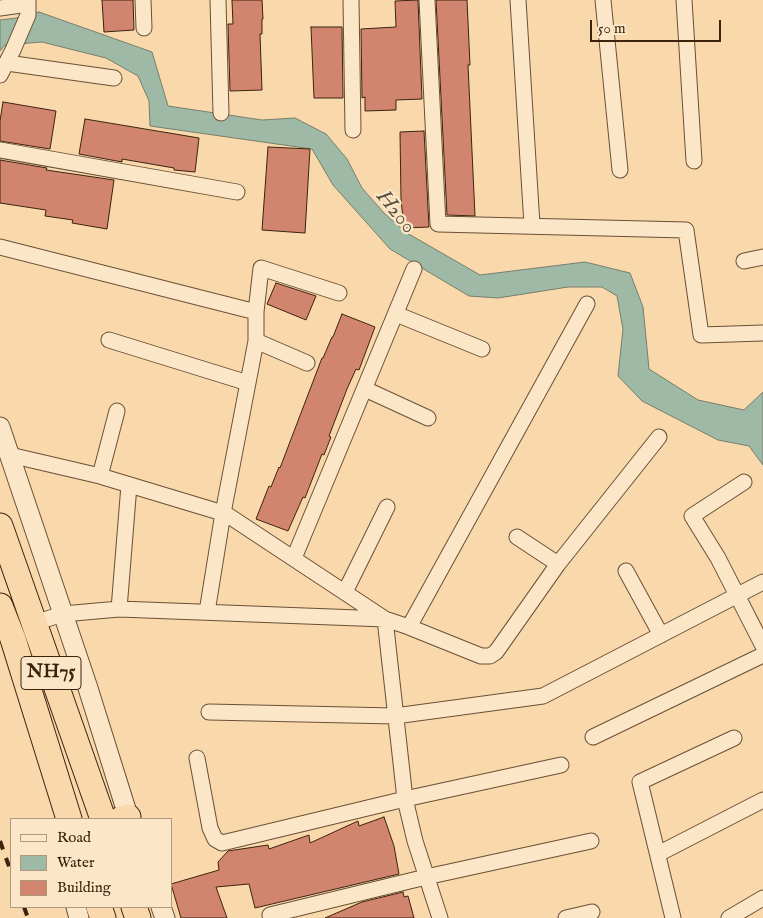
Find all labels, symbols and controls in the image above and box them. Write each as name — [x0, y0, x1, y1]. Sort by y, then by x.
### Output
scale bar — [593, 10, 724, 42]
text: 50 m — [598, 19, 626, 38]
water label: H200 — [370, 186, 420, 240]
road number: NH75 — [21, 656, 81, 690]
legend — [10, 818, 172, 908]
text: Road — [57, 828, 91, 847]
text: Water — [57, 853, 94, 872]
text: Building — [57, 878, 111, 897]

